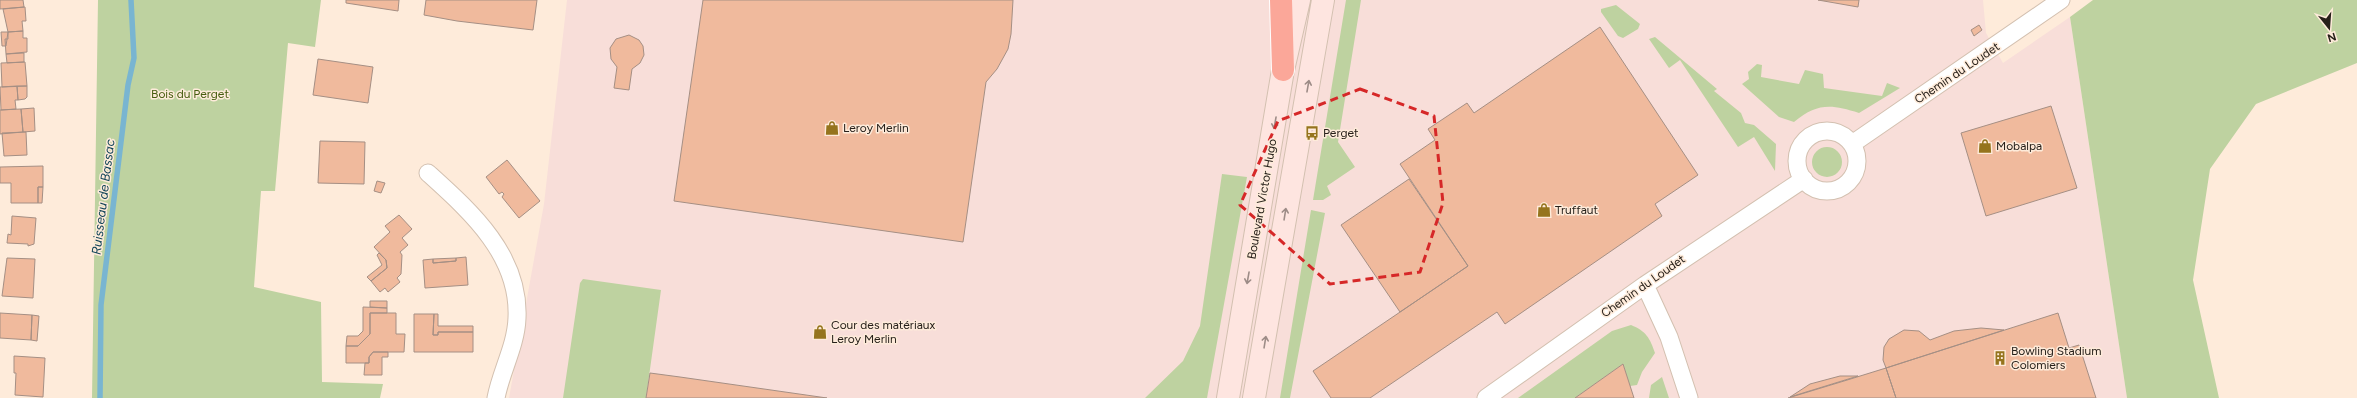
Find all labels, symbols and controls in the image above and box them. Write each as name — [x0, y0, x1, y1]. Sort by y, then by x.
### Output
north arrow — [2309, 8, 2349, 48]
text: N — [2326, 30, 2338, 45]
street label: Chemin du Loudet — [1912, 39, 2002, 107]
one-way arrow — [1305, 80, 1313, 93]
park label: Bois du Perget — [151, 87, 229, 101]
one-way arrow — [1270, 116, 1278, 129]
shop icon: Leroy Merlin — [824, 120, 840, 136]
place label: Leroy Merlin — [843, 121, 909, 135]
bus stop icon: Perget — [1304, 125, 1320, 141]
place label: Perget — [1323, 126, 1359, 140]
water label: Ruisseau de Bassac — [88, 138, 118, 256]
street label: Boulevard Victor Hugo — [1245, 138, 1279, 260]
shop icon: Mobalpa — [1977, 138, 1993, 154]
place label: Mobalpa — [1996, 139, 2042, 153]
shop icon: Truffaut — [1536, 202, 1552, 218]
place label: Truffaut — [1555, 203, 1598, 217]
one-way arrow — [1281, 207, 1289, 220]
street label: Chemin du Loudet — [1598, 252, 1688, 320]
one-way arrow — [1244, 271, 1252, 284]
place label: Cour des matériaux Leroy Merlin — [831, 318, 936, 346]
shop icon: Cour des matériaux Leroy Merlin — [812, 324, 828, 340]
one-way arrow — [1261, 336, 1269, 349]
place label: Bowling Stadium Colomiers — [2011, 344, 2101, 372]
building icon: Bowling Stadium Colomiers — [1992, 350, 2008, 366]

